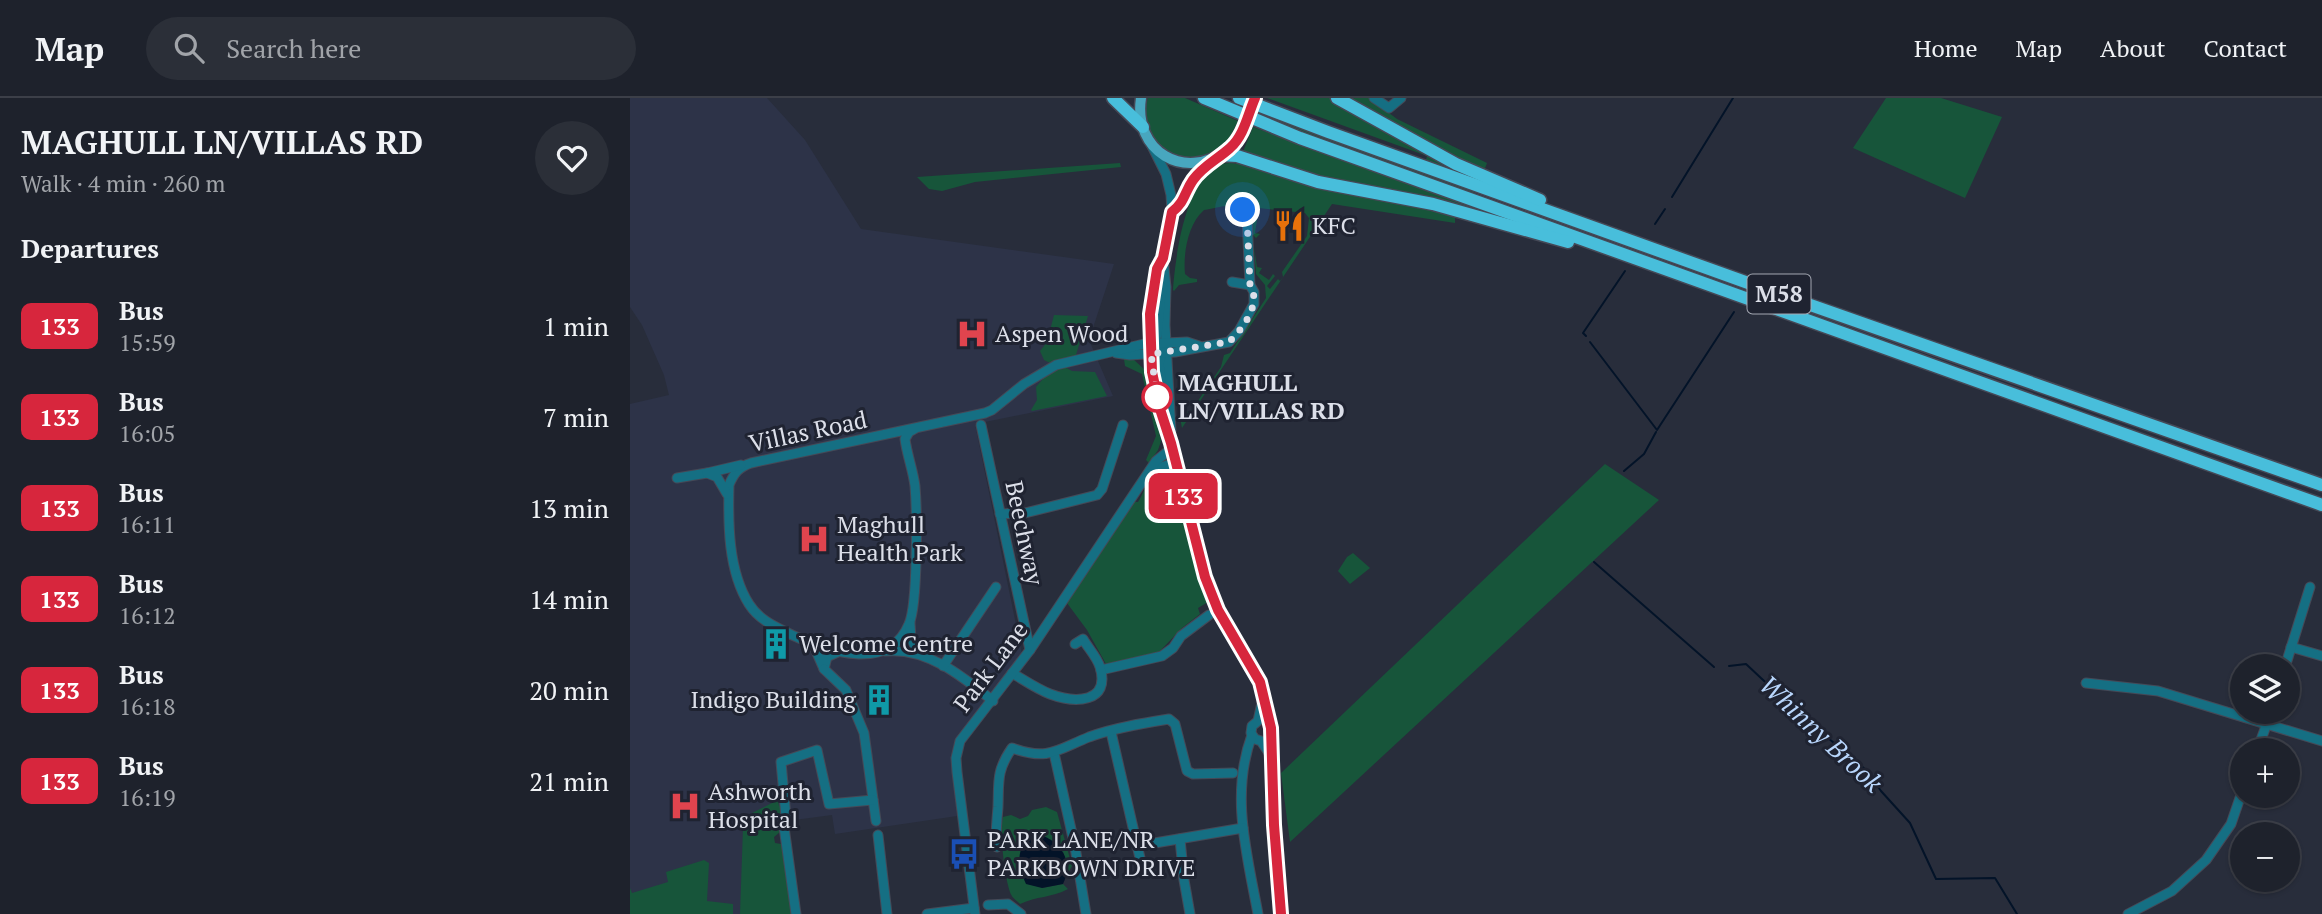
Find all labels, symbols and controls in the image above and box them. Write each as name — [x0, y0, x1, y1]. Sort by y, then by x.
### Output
search box — [146, 17, 636, 80]
text: Map — [35, 27, 104, 70]
icon: search — [170, 29, 208, 67]
text: Search here — [226, 31, 361, 65]
text: Home — [1914, 32, 1978, 64]
text: Map — [2016, 32, 2062, 64]
text: About — [2100, 32, 2166, 64]
text: Contact — [2204, 32, 2287, 64]
text: MAGHULL LN/VILLAS RD — [21, 120, 423, 163]
button: heart — [535, 121, 609, 195]
text: Walk · 4 min · 260 m — [21, 168, 225, 199]
your location — [1225, 192, 1260, 227]
restaurant icon: KFC — [1272, 209, 1306, 243]
place label: KFC — [1312, 209, 1356, 241]
text: Departures — [21, 231, 159, 265]
road number: M58 — [1748, 274, 1810, 314]
text: Bus — [119, 293, 164, 327]
text: 1 min — [543, 309, 609, 343]
text: 133 — [39, 310, 80, 342]
hospital icon: Aspen Wood — [955, 317, 989, 351]
place label: Aspen Wood — [995, 317, 1128, 349]
text: 15:59 — [119, 327, 176, 358]
place label: MAGHULL LN/VILLAS RD — [1178, 366, 1345, 426]
marker: MAGHULL LN/VILLAS RD — [1142, 382, 1172, 412]
text: Bus — [119, 384, 164, 418]
text: 7 min — [543, 400, 609, 434]
text: 133 — [39, 401, 80, 433]
street label: Villas Road — [746, 403, 870, 459]
text: 16:05 — [119, 418, 176, 449]
line badge: 133 — [1143, 473, 1223, 519]
text: Bus — [119, 475, 164, 509]
street label: Beechway — [998, 478, 1052, 589]
text: 133 — [1163, 480, 1203, 512]
text: 13 min — [529, 491, 609, 525]
text: 133 — [39, 492, 80, 524]
place label: Maghull Health Park — [837, 508, 963, 568]
text: 16:11 — [119, 509, 176, 540]
hospital icon: Maghull Health Park — [797, 522, 831, 556]
text: Bus — [119, 566, 164, 600]
text: 14 min — [529, 582, 609, 616]
text: 133 — [39, 583, 80, 615]
text: 16:12 — [119, 600, 176, 631]
street label: Park Lane — [946, 615, 1035, 718]
building icon: Welcome Centre — [759, 627, 793, 661]
place label: Welcome Centre — [799, 627, 973, 659]
map controls — [2230, 654, 2300, 892]
button: layers — [2230, 654, 2300, 724]
text: Bus — [119, 657, 164, 691]
water label: Whinny Brook — [1753, 667, 1891, 800]
text: 20 min — [529, 673, 609, 707]
text: 133 — [39, 674, 80, 706]
place label: Indigo Building — [691, 683, 856, 715]
building icon: Indigo Building — [862, 683, 896, 717]
text: 16:18 — [119, 691, 176, 722]
button: + — [2230, 738, 2300, 808]
text: Bus — [119, 748, 164, 782]
text: 21 min — [529, 764, 609, 798]
text: 133 — [39, 765, 80, 797]
place label: Ashworth Hospital — [708, 775, 812, 835]
text: 16:19 — [119, 782, 176, 813]
hospital icon: Ashworth Hospital — [668, 789, 702, 823]
button: − — [2230, 822, 2300, 892]
place label: PARK LANE/NR PARKBOWN DRIVE — [987, 823, 1195, 883]
bus stop icon: PARK LANE/NR PARKBOWN DRIVE — [947, 837, 981, 871]

